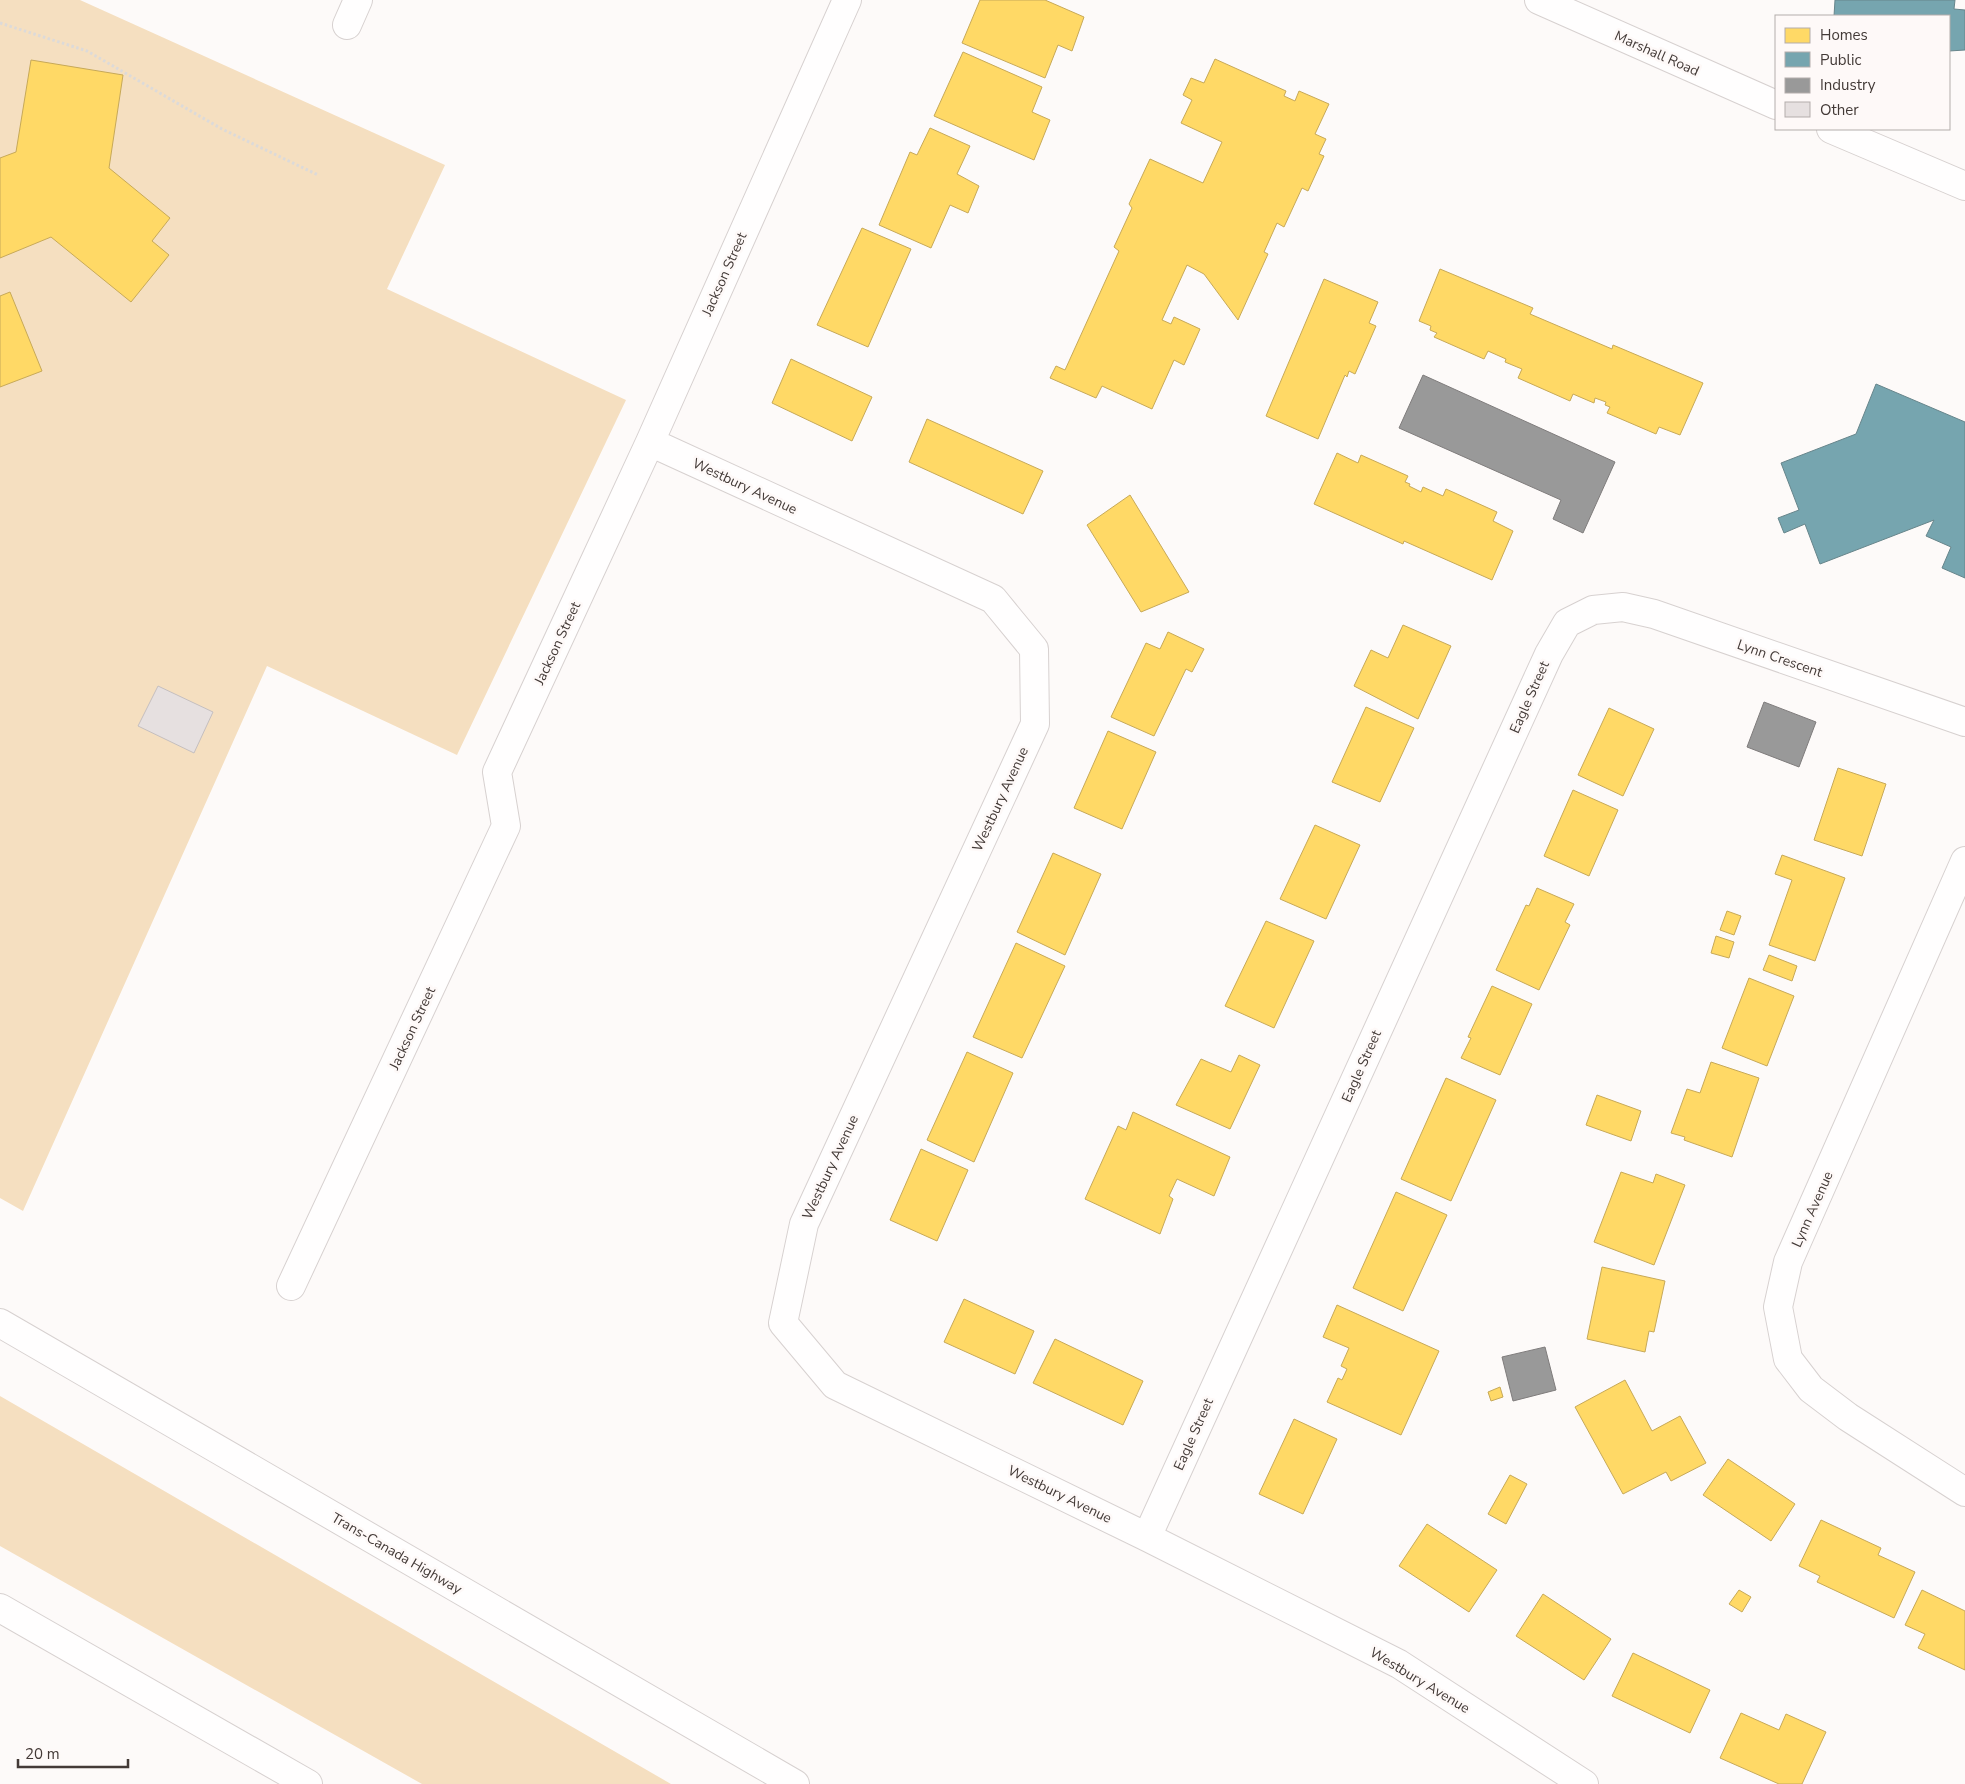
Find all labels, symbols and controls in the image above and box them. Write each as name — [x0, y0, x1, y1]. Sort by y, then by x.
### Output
legend — [1775, 15, 1950, 130]
text: Homes — [1820, 25, 1868, 45]
street label: Marshall Road — [1611, 26, 1702, 81]
text: Public — [1820, 50, 1861, 70]
text: Industry — [1820, 75, 1876, 95]
text: Other — [1820, 100, 1859, 120]
street label: Jackson Street — [697, 229, 751, 320]
street label: Westbury Avenue — [689, 454, 800, 519]
street label: Jackson Street — [529, 599, 585, 689]
street label: Lynn Crescent — [1735, 635, 1825, 682]
street label: Eagle Street — [1505, 658, 1554, 736]
street label: Westbury Avenue — [968, 744, 1033, 855]
street label: Jackson Street — [384, 984, 440, 1074]
street label: Eagle Street — [1337, 1027, 1386, 1105]
street label: Westbury Avenue — [798, 1112, 863, 1223]
street label: Lynn Avenue — [1787, 1168, 1838, 1250]
street label: Eagle Street — [1169, 1395, 1218, 1473]
street label: Westbury Avenue — [1005, 1461, 1115, 1528]
street label: Trans-Canada Highway — [328, 1508, 466, 1599]
street label: Westbury Avenue — [1366, 1643, 1473, 1718]
scale bar — [18, 1736, 128, 1768]
text: 20 m — [25, 1744, 60, 1764]

